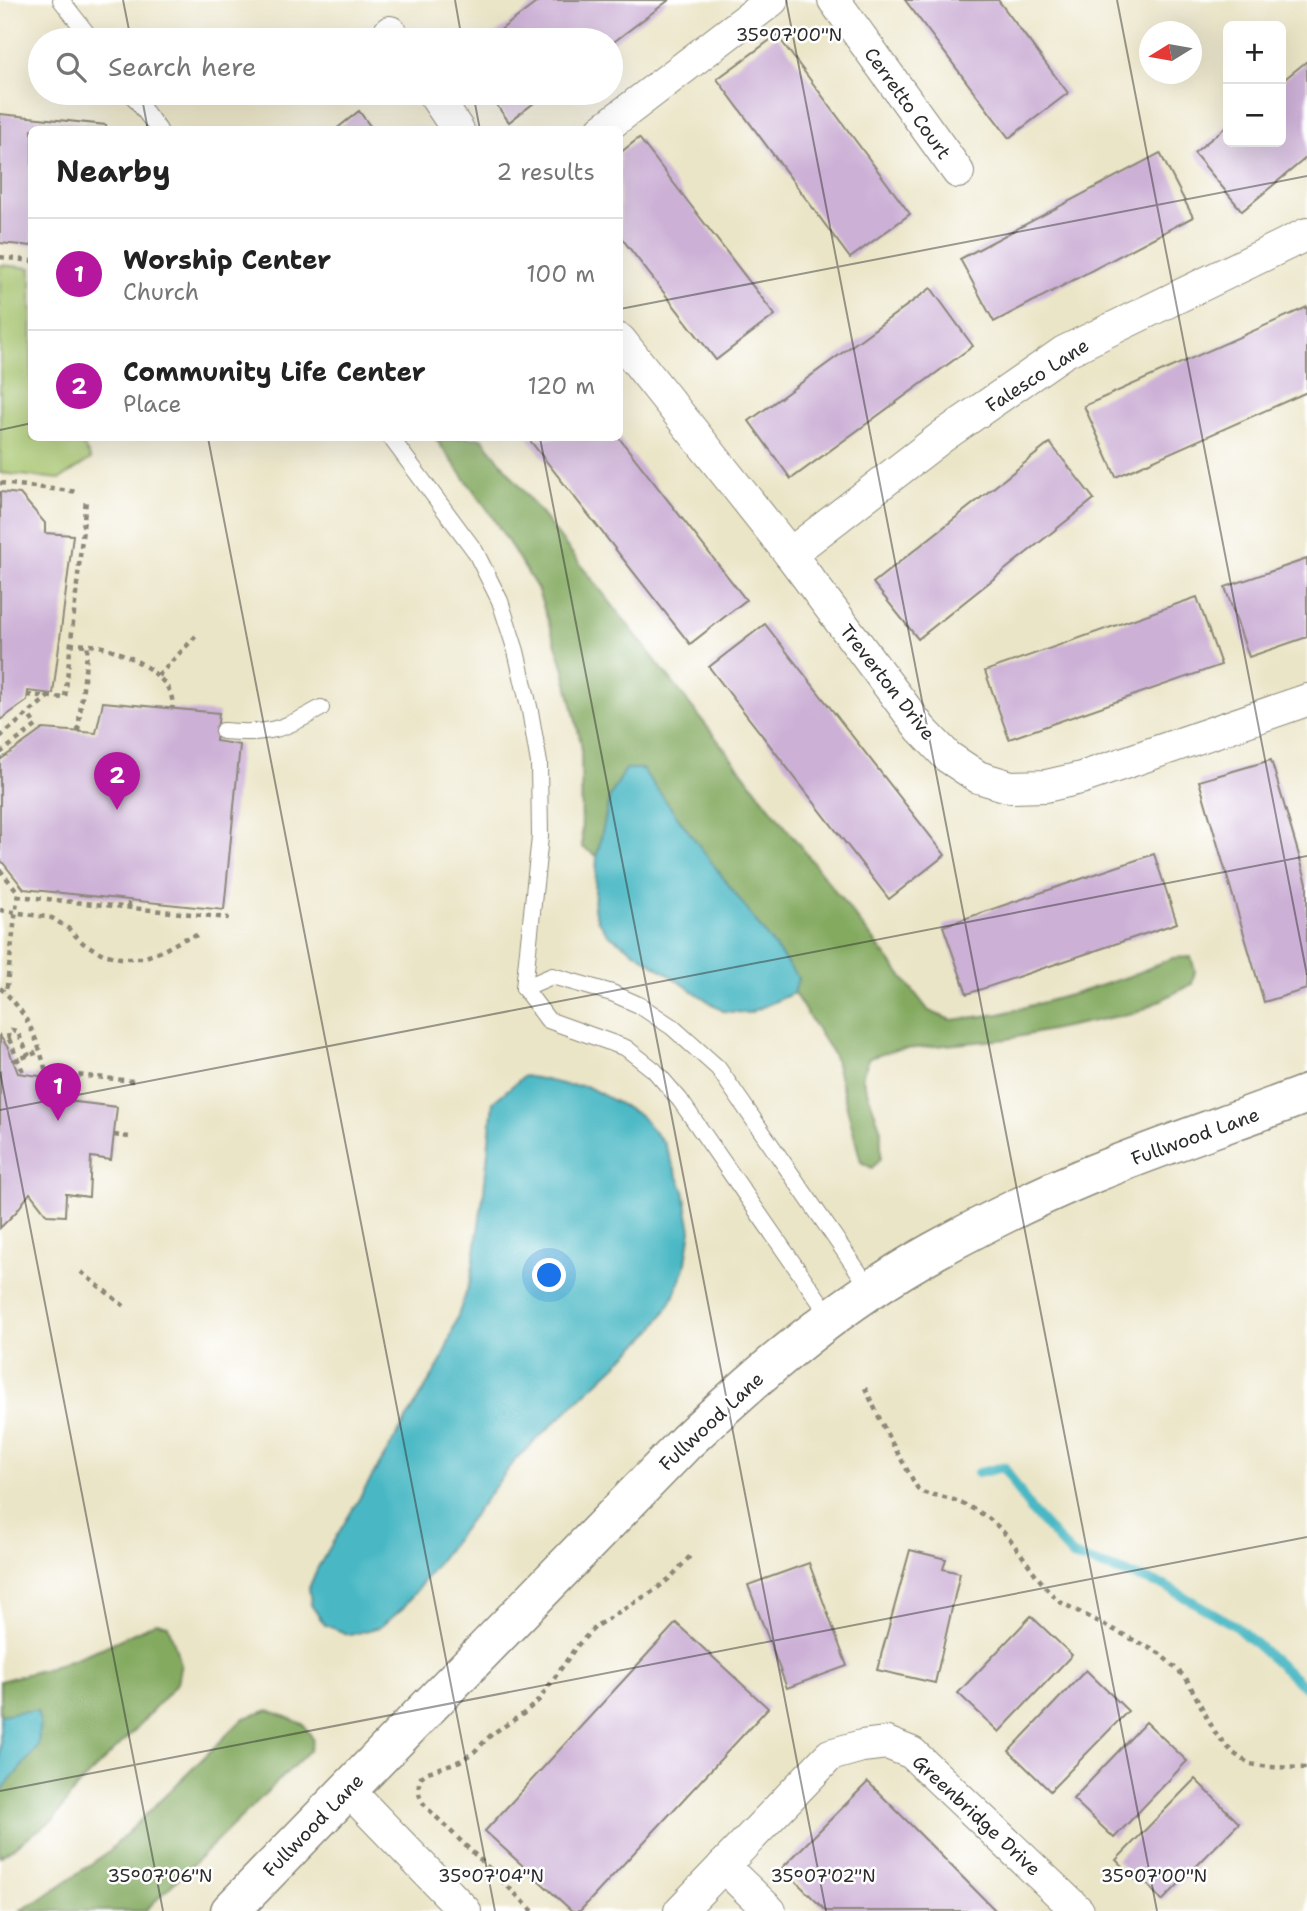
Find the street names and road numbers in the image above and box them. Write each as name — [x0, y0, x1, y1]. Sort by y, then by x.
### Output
street label: Cerretto Court — [859, 42, 957, 164]
street label: Falesco Lane — [981, 333, 1094, 418]
street label: Treverton Drive — [834, 619, 941, 746]
street label: Fullwood Lane — [1128, 1102, 1263, 1171]
street label: Fullwood Lane — [654, 1366, 769, 1476]
street label: Greenbridge Drive — [907, 1749, 1046, 1881]
street label: Fullwood Lane — [258, 1768, 369, 1882]

